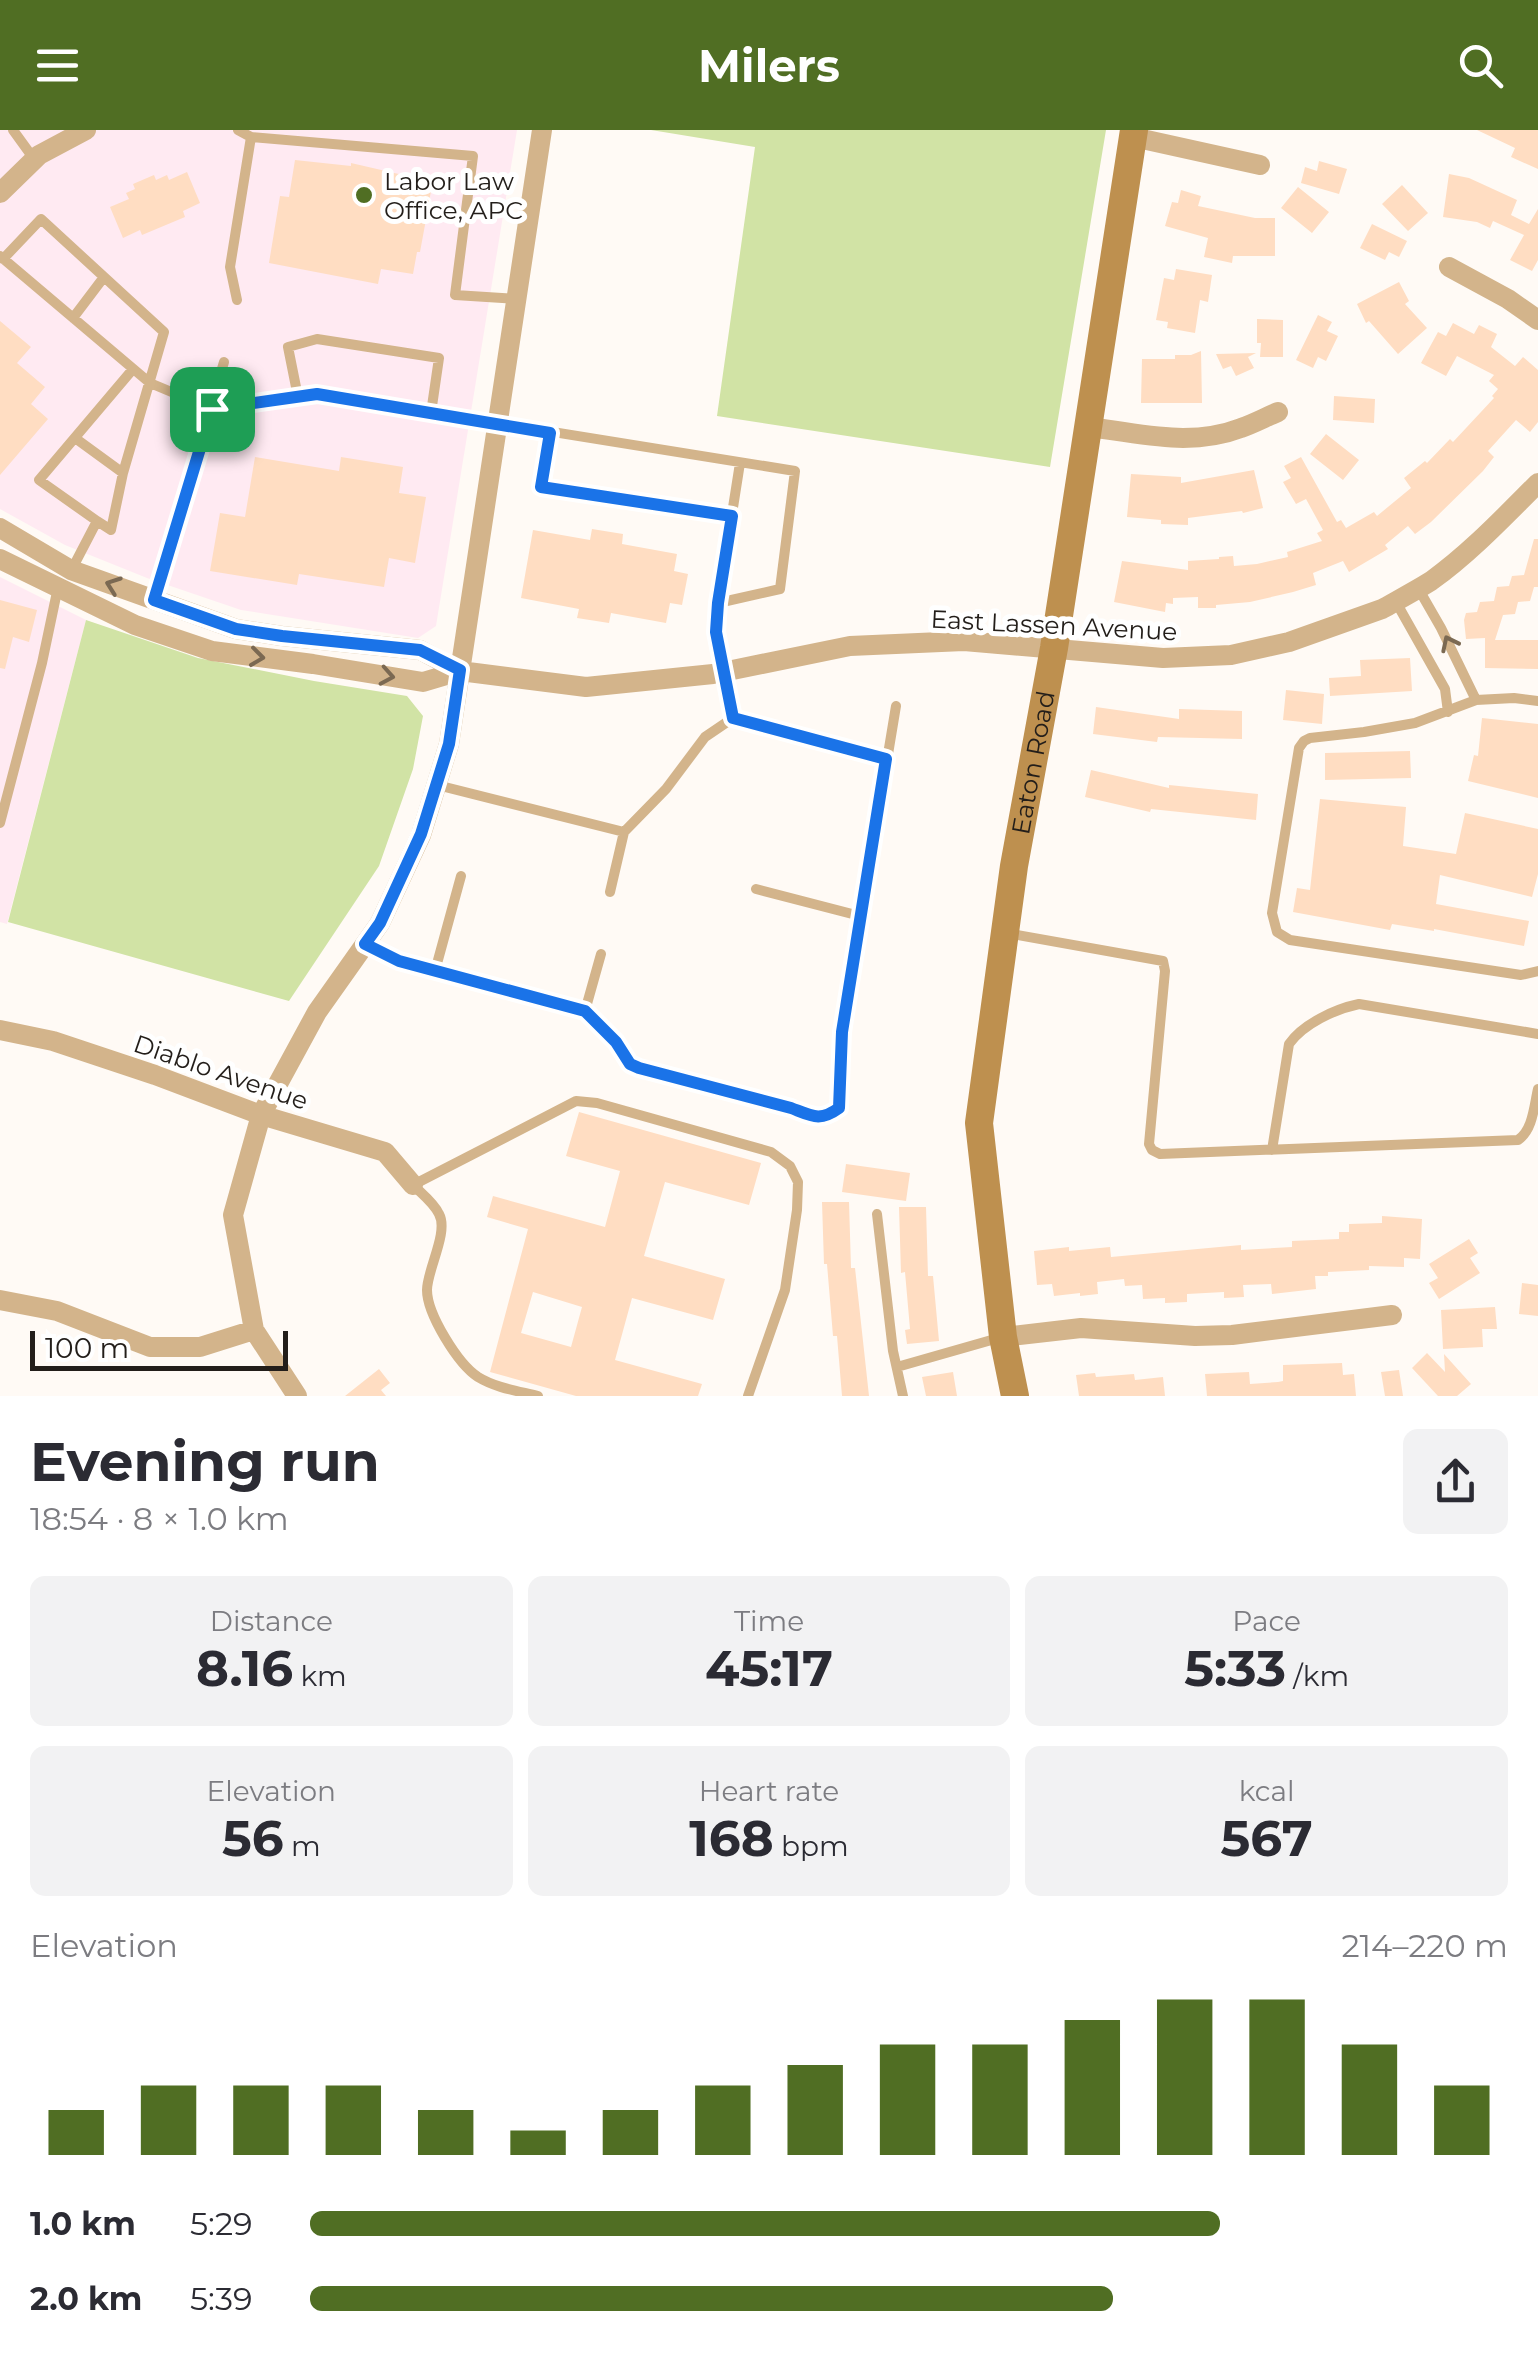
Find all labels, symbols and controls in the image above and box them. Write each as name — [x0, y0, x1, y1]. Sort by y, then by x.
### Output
icon: menu — [30, 38, 85, 93]
text: Milers — [698, 38, 840, 93]
icon: search — [1453, 38, 1508, 93]
place label: Labor Law Office, APC — [384, 166, 523, 225]
marker: Labor Law Office, APC — [353, 184, 375, 206]
pin — [170, 367, 255, 452]
icon: arrive — [185, 382, 240, 437]
one-way arrow — [105, 576, 122, 597]
street label: East Lassen Avenue — [930, 604, 1178, 646]
one-way arrow — [1441, 636, 1461, 654]
one-way arrow — [249, 645, 266, 666]
one-way arrow — [379, 665, 396, 686]
street label: Eaton Road — [1005, 688, 1061, 837]
street label: Diablo Avenue — [130, 1028, 312, 1116]
scale bar — [30, 1326, 288, 1370]
text: 100 m — [45, 1331, 129, 1365]
text: Evening run — [30, 1428, 380, 1495]
button: share — [1403, 1429, 1508, 1534]
text: 18:54 · 8 × 1.0 km — [30, 1499, 289, 1538]
text: Distance — [210, 1604, 333, 1638]
text: Time — [734, 1604, 804, 1638]
text: Pace — [1232, 1604, 1301, 1638]
text: 8.16 — [196, 1638, 293, 1699]
text: 45:17 — [705, 1638, 833, 1699]
text: 5:33 — [1184, 1638, 1286, 1699]
text: km — [293, 1659, 347, 1693]
text: /km — [1286, 1659, 1349, 1693]
text: Elevation — [207, 1774, 336, 1808]
text: Heart rate — [699, 1774, 839, 1808]
text: kcal — [1239, 1774, 1295, 1808]
text: 56 — [222, 1808, 284, 1869]
text: 168 — [689, 1808, 774, 1869]
text: 567 — [1220, 1808, 1313, 1869]
text: m — [284, 1829, 321, 1863]
text: bpm — [774, 1829, 849, 1863]
text: Elevation — [30, 1926, 178, 1965]
text: 214–220 m — [1341, 1926, 1508, 1965]
text: 1.0 km — [30, 2204, 136, 2243]
text: 5:29 — [190, 2204, 253, 2243]
text: 2.0 km — [30, 2279, 142, 2318]
text: 5:39 — [190, 2279, 252, 2318]

